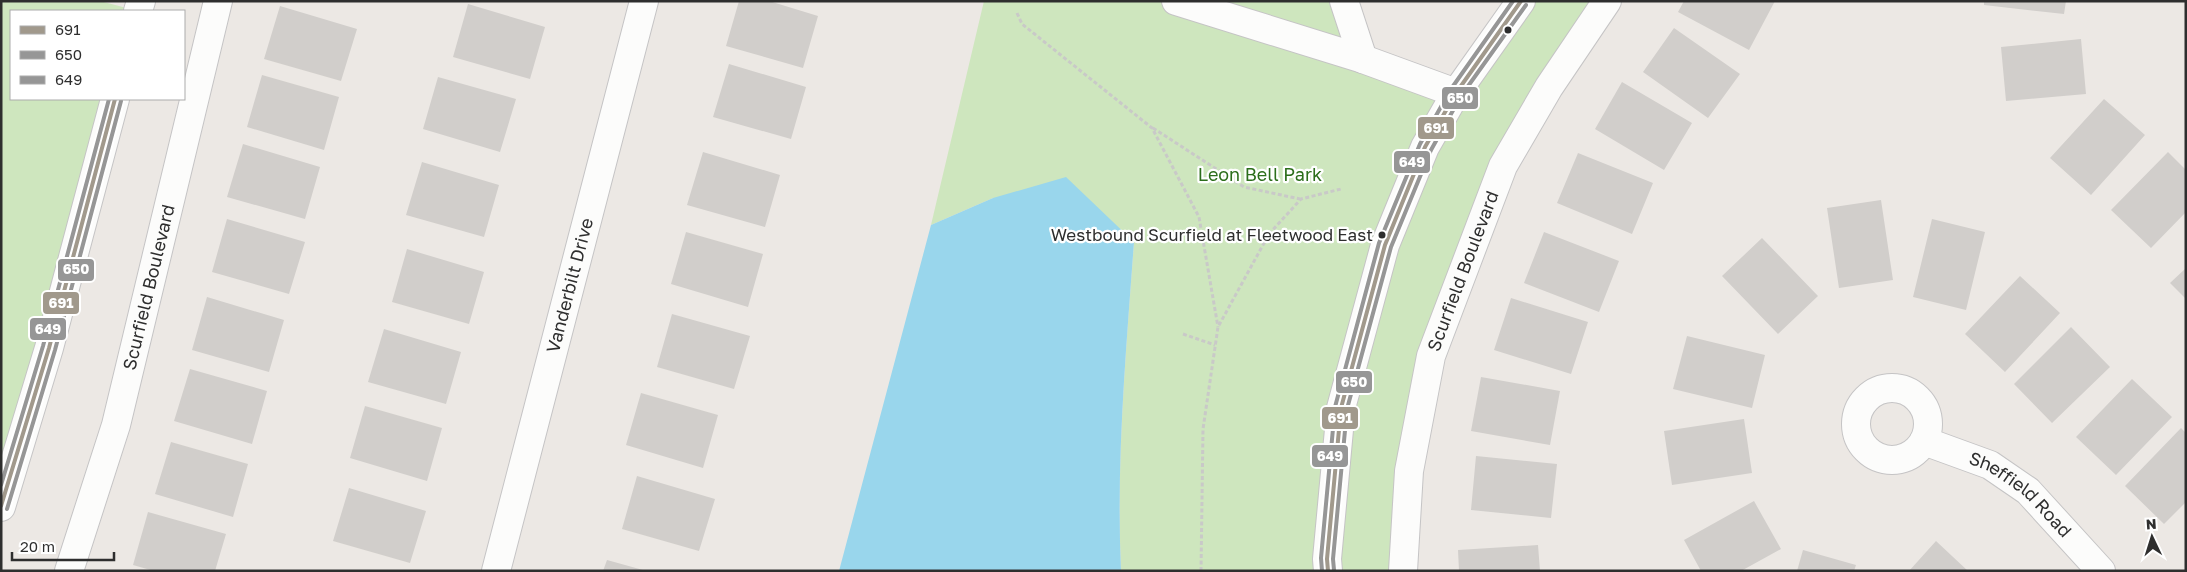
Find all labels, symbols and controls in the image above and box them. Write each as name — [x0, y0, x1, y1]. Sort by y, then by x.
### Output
legend — [10, 10, 185, 100]
text: 691 — [55, 20, 80, 38]
unlabelled marker — [1503, 25, 1513, 35]
text: 650 — [55, 45, 82, 63]
text: 649 — [55, 70, 82, 88]
line badge: 650 — [1441, 86, 1479, 110]
text: 650 — [1447, 89, 1473, 106]
line badge: 691 — [1417, 116, 1455, 140]
text: 691 — [1424, 119, 1449, 136]
line badge: 649 — [1393, 150, 1431, 174]
text: 649 — [1399, 153, 1425, 170]
park label: Leon Bell Park — [1198, 163, 1322, 185]
street label: Scurfield Boulevard — [1422, 188, 1503, 354]
street label: Scurfield Boulevard — [118, 202, 179, 372]
street label: Vanderbilt Drive — [541, 215, 597, 355]
place label: Westbound Scurfield at Fleetwood East — [1051, 224, 1373, 245]
marker: Westbound Scurfield at Fleetwood East — [1377, 230, 1387, 240]
line badge: 650 — [57, 258, 95, 282]
text: 650 — [63, 260, 89, 277]
line badge: 691 — [42, 291, 80, 315]
text: 691 — [49, 294, 74, 311]
line badge: 649 — [29, 317, 67, 341]
text: 649 — [35, 320, 61, 337]
line badge: 650 — [1335, 370, 1373, 394]
text: 650 — [1341, 373, 1367, 390]
line badge: 691 — [1321, 406, 1359, 430]
text: 691 — [1328, 409, 1353, 426]
line badge: 649 — [1311, 444, 1349, 468]
street label: Sheffield Road — [1966, 446, 2077, 541]
text: 649 — [1317, 447, 1343, 464]
north arrow — [2127, 512, 2177, 562]
text: N — [2145, 515, 2157, 532]
scale bar — [12, 530, 115, 562]
text: 20 m — [20, 537, 55, 555]

